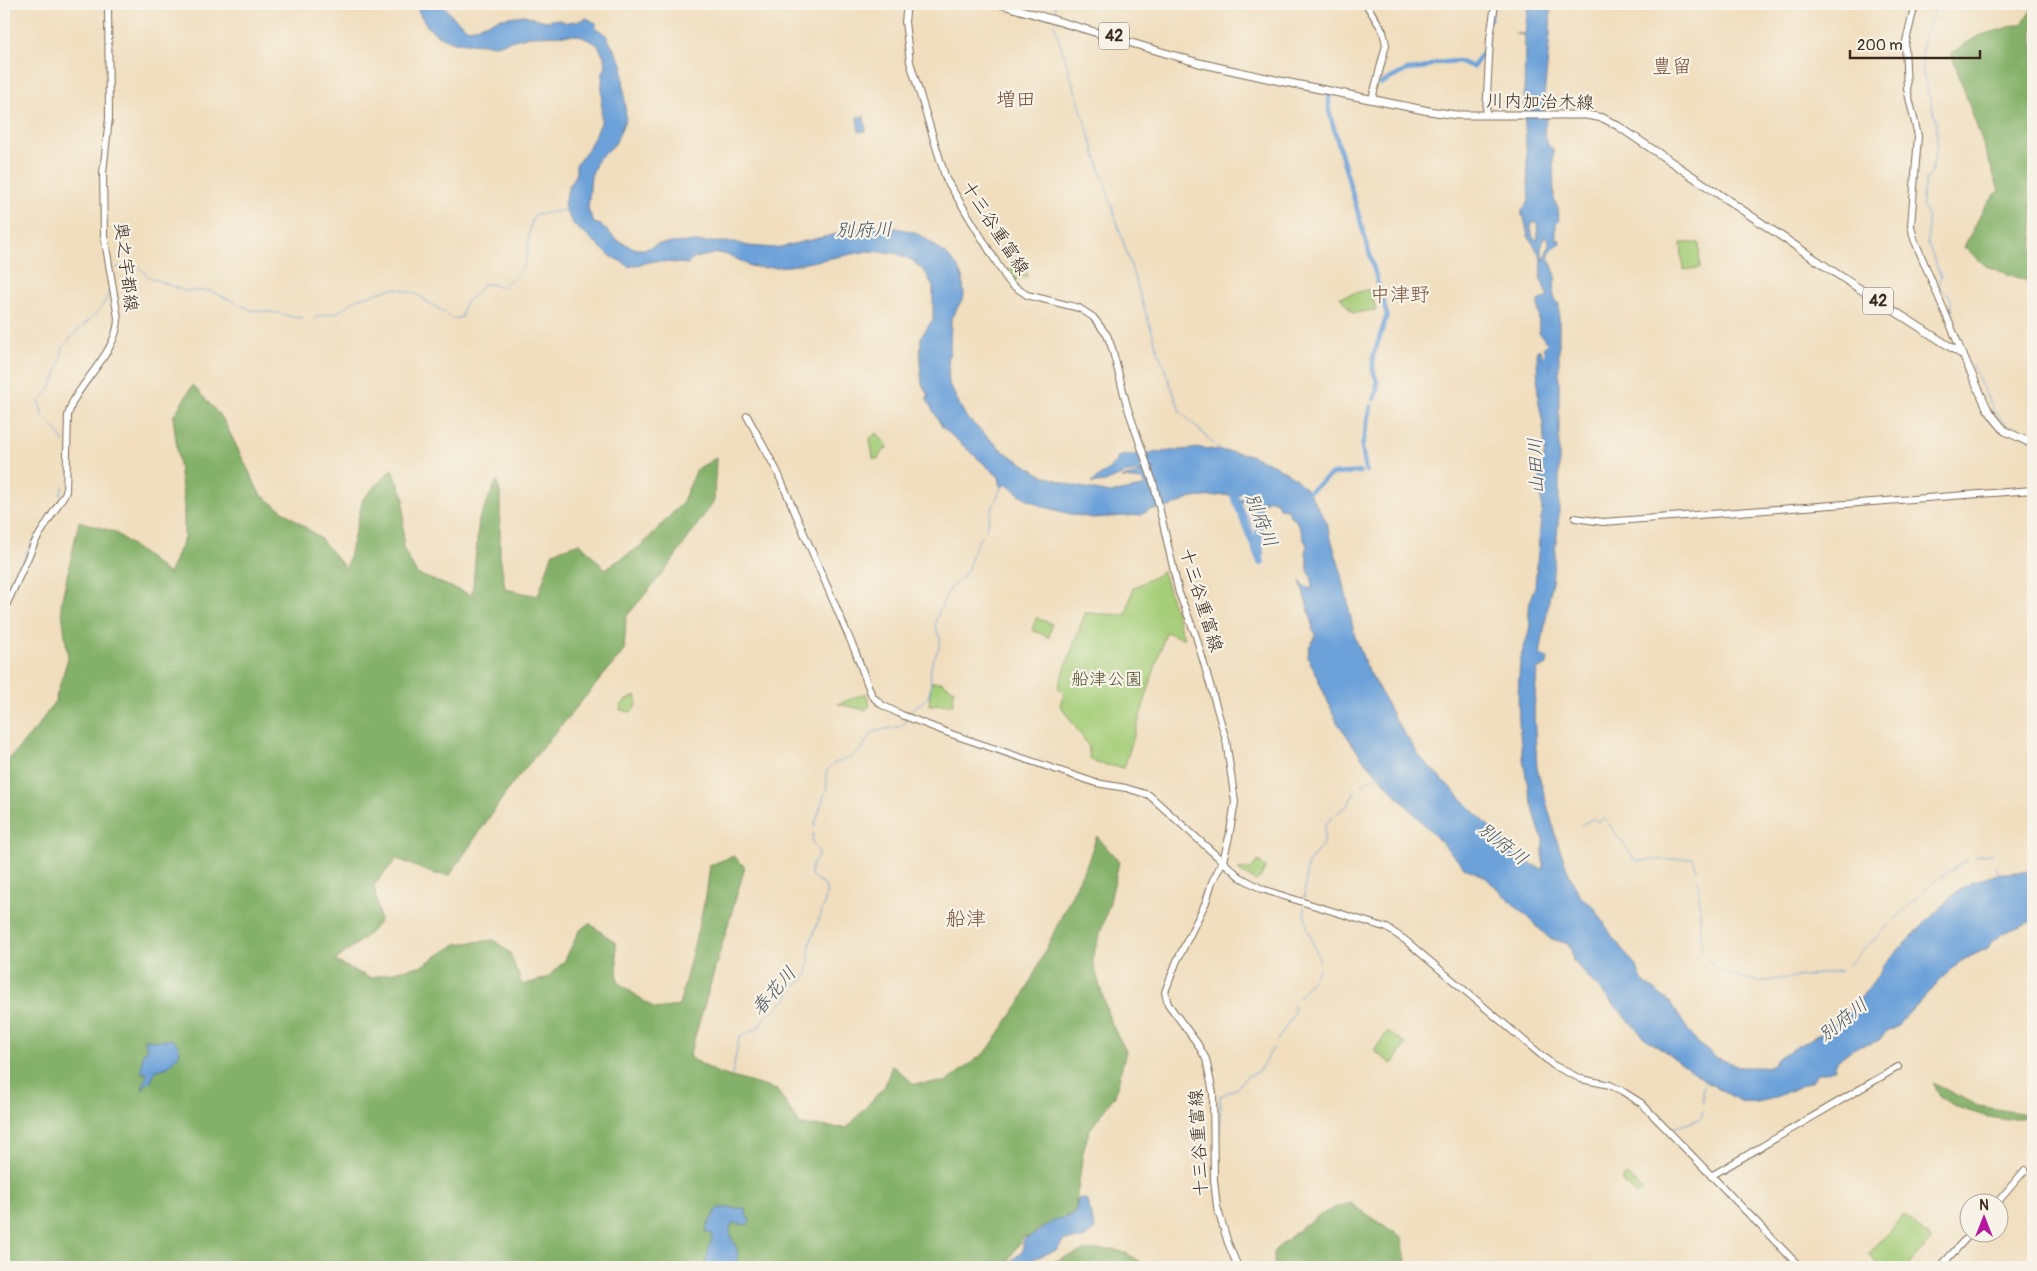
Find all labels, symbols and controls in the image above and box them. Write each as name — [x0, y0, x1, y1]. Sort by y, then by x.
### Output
road number: 42 — [1099, 22, 1129, 50]
scale bar — [1850, 28, 1980, 60]
text: 200 m — [1857, 36, 1902, 55]
district label: 豊留 — [1652, 54, 1692, 79]
district label: 増田 — [996, 87, 1036, 112]
street label: 川内加治木線 — [1486, 90, 1594, 114]
street label: 十三谷重富線 — [956, 176, 1034, 280]
water label: 別府川 — [835, 218, 893, 242]
street label: 奥之宇都線 — [109, 221, 143, 313]
district label: 中津野 — [1370, 282, 1430, 307]
road number: 42 — [1863, 288, 1893, 314]
water label: 山田川 — [1523, 437, 1549, 495]
water label: 別府川 — [1239, 489, 1283, 551]
street label: 十三谷重富線 — [1174, 545, 1228, 655]
park label: 船津公園 — [1071, 668, 1143, 691]
water label: 別府川 — [1473, 817, 1533, 871]
district label: 船津 — [946, 906, 986, 931]
water label: 春花川 — [746, 962, 802, 1020]
water label: 別府川 — [1813, 993, 1873, 1047]
street label: 十三谷重富線 — [1185, 1088, 1213, 1198]
north arrow — [1960, 1194, 2010, 1244]
text: N — [1979, 1197, 1989, 1214]

